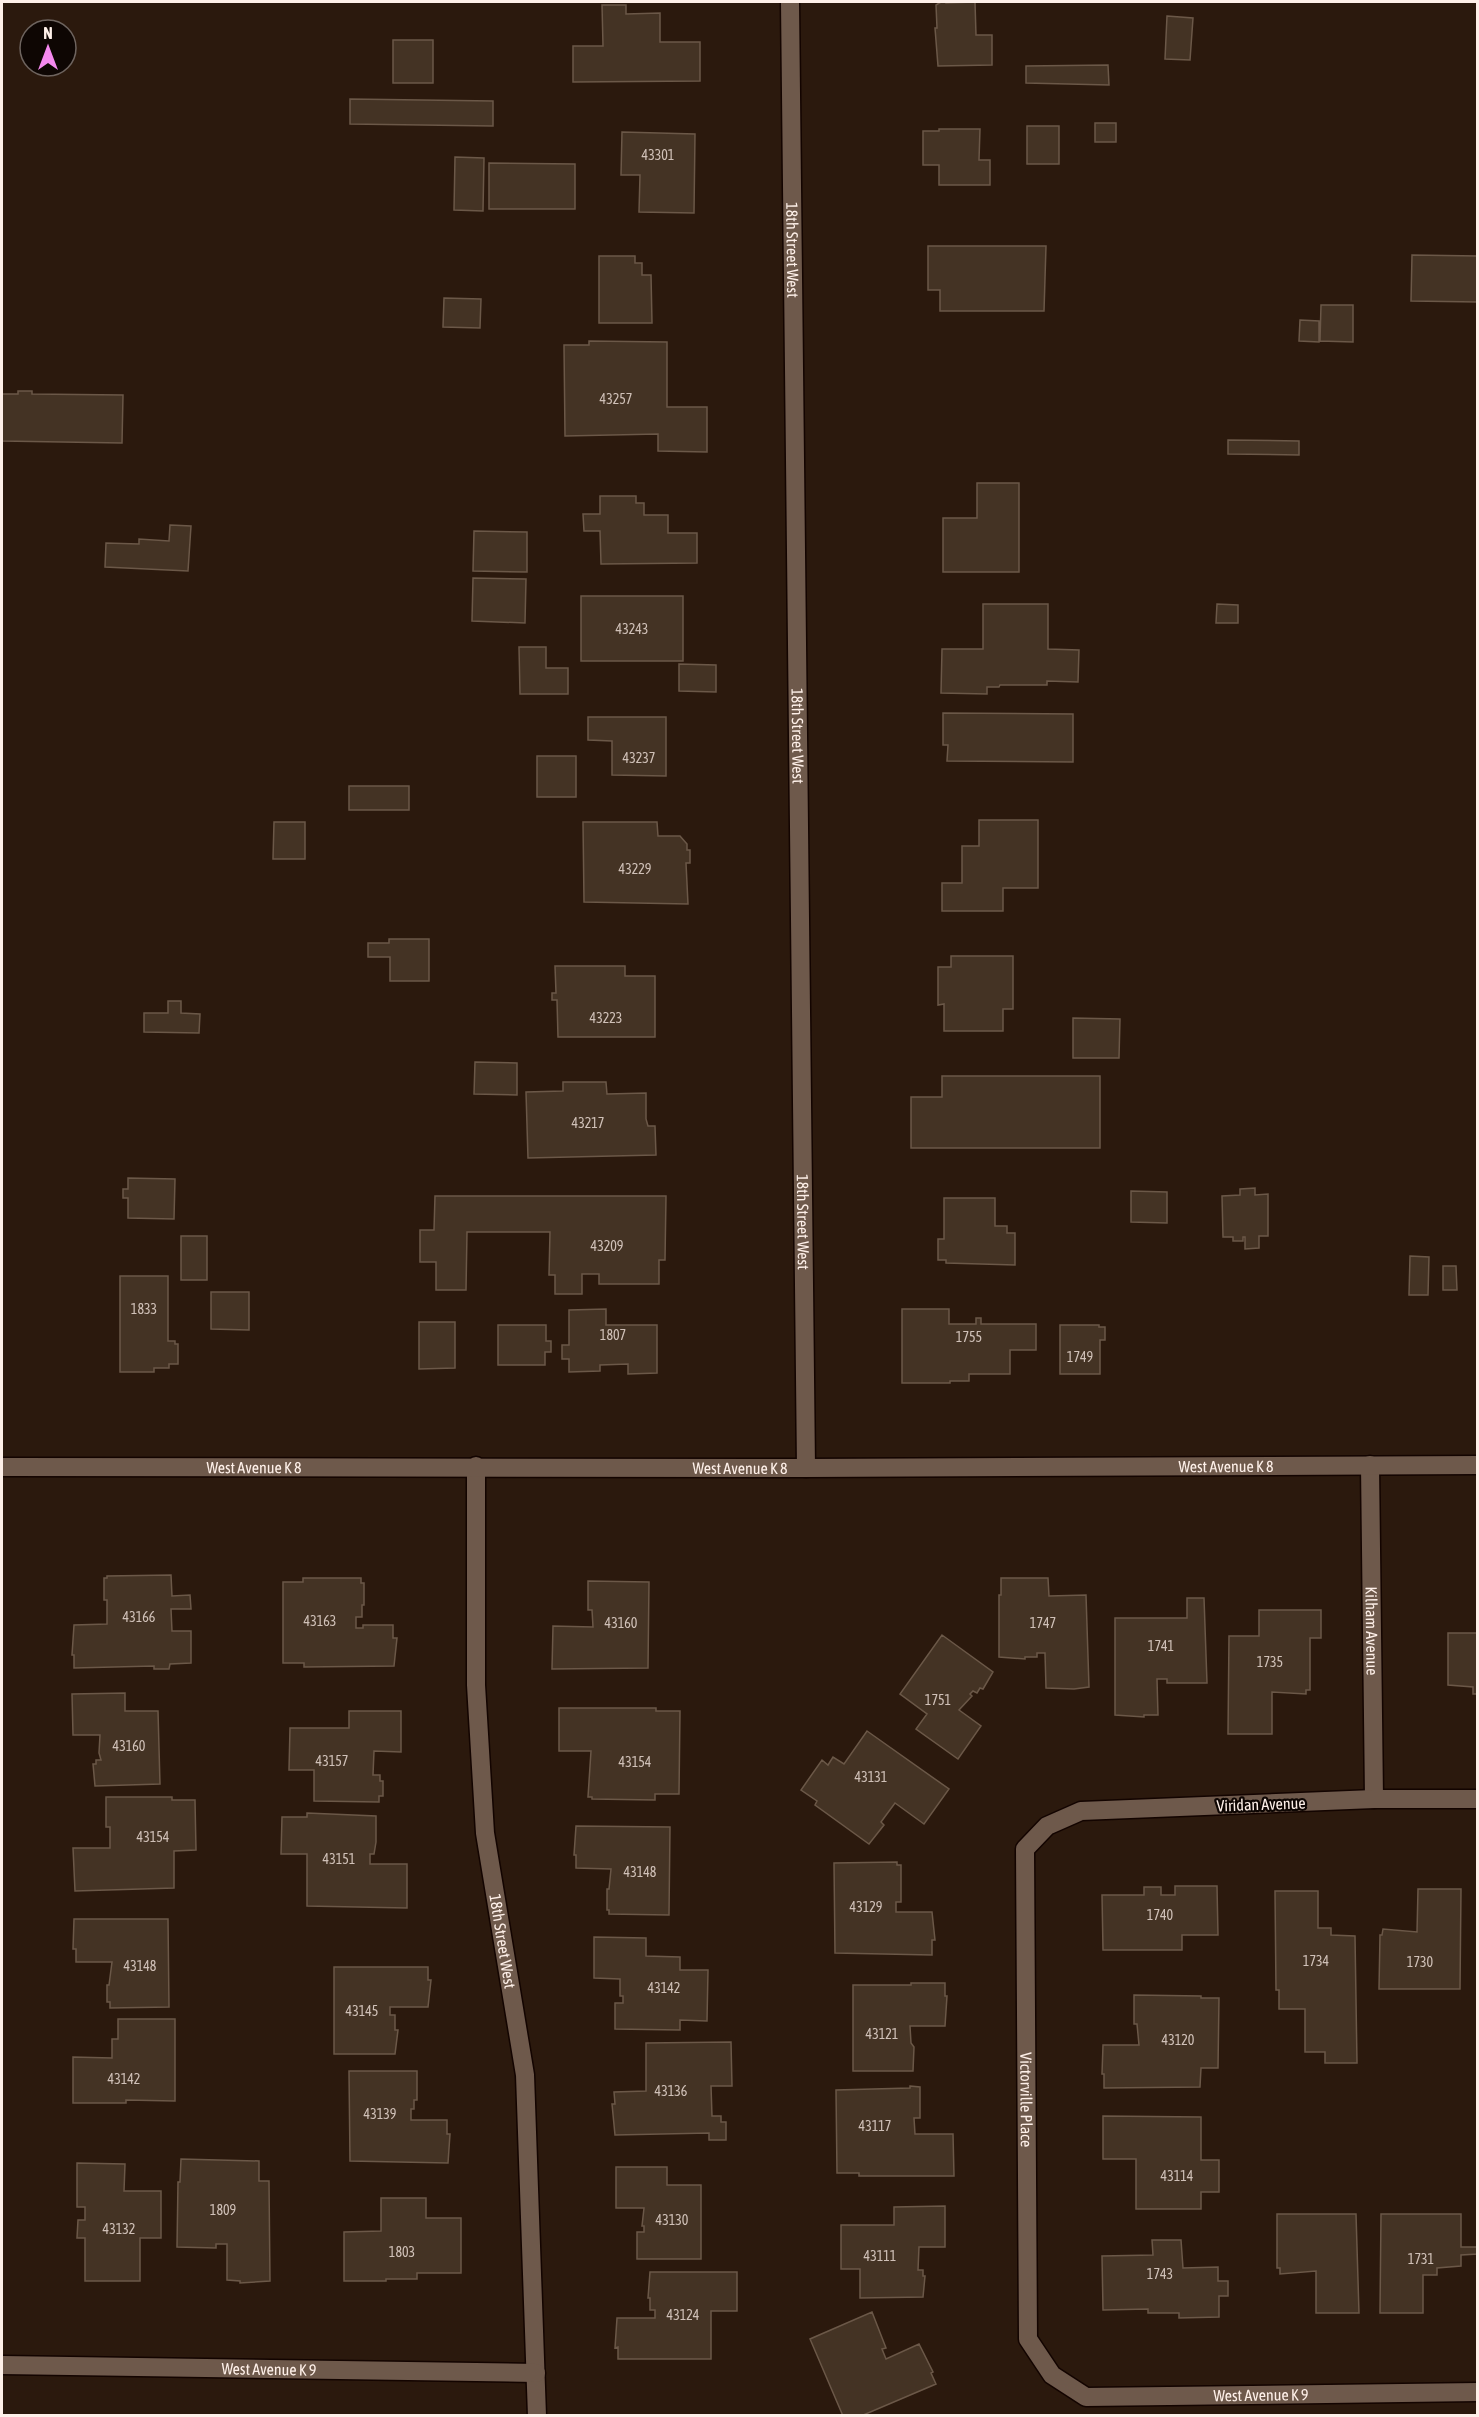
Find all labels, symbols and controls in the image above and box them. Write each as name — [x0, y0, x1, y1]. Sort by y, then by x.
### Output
north arrow — [18, 18, 78, 78]
text: N — [43, 24, 53, 42]
house number: 43301 — [642, 147, 674, 163]
street label: 18th Street West — [783, 202, 802, 298]
house number: 43257 — [600, 391, 632, 407]
house number: 43243 — [616, 621, 648, 637]
street label: 18th Street West — [788, 688, 808, 784]
house number: 43237 — [623, 750, 655, 766]
house number: 43229 — [619, 861, 651, 877]
house number: 43223 — [590, 1010, 622, 1026]
house number: 43217 — [572, 1115, 604, 1131]
street label: 18th Street West — [794, 1174, 813, 1270]
house number: 43209 — [591, 1238, 623, 1254]
house number: 1833 — [131, 1301, 157, 1317]
house number: 1807 — [600, 1327, 626, 1343]
house number: 1755 — [956, 1329, 982, 1345]
house number: 1749 — [1067, 1349, 1093, 1365]
street label: West Avenue K 8 — [1178, 1457, 1274, 1475]
street label: West Avenue K 8 — [207, 1458, 301, 1476]
street label: West Avenue K 8 — [693, 1459, 787, 1477]
street label: Kilham Avenue — [1362, 1586, 1382, 1676]
house number: 43166 — [123, 1609, 156, 1625]
house number: 43163 — [304, 1613, 336, 1629]
house number: 43160 — [605, 1615, 638, 1631]
house number: 1747 — [1030, 1615, 1056, 1631]
house number: 1741 — [1148, 1638, 1174, 1654]
house number: 1735 — [1257, 1654, 1283, 1670]
house number: 1751 — [925, 1692, 951, 1708]
house number: 43160 — [113, 1738, 146, 1754]
house number: 43157 — [316, 1753, 348, 1769]
house number: 43154 — [619, 1754, 652, 1770]
house number: 43131 — [855, 1769, 887, 1785]
street label: Viridan Avenue — [1216, 1793, 1306, 1815]
house number: 43154 — [137, 1829, 170, 1845]
house number: 43151 — [323, 1851, 355, 1867]
house number: 43148 — [624, 1864, 657, 1880]
street label: 18th Street West — [486, 1893, 520, 1990]
house number: 43129 — [850, 1899, 882, 1915]
house number: 1740 — [1147, 1907, 1174, 1923]
house number: 1734 — [1303, 1953, 1330, 1969]
house number: 1730 — [1407, 1954, 1434, 1970]
house number: 43148 — [124, 1958, 157, 1974]
house number: 43142 — [648, 1980, 680, 1996]
house number: 43145 — [346, 2003, 378, 2019]
house number: 43121 — [866, 2026, 898, 2042]
house number: 43120 — [1162, 2032, 1195, 2048]
street label: Victorville Place — [1017, 2052, 1036, 2147]
house number: 43142 — [108, 2071, 140, 2087]
house number: 43136 — [655, 2083, 688, 2099]
house number: 43139 — [364, 2106, 396, 2122]
house number: 43117 — [859, 2118, 891, 2134]
house number: 43114 — [1161, 2168, 1194, 2184]
house number: 1809 — [210, 2202, 236, 2218]
house number: 43130 — [656, 2212, 689, 2228]
house number: 43132 — [103, 2221, 135, 2237]
house number: 1803 — [389, 2244, 415, 2260]
house number: 43111 — [864, 2248, 896, 2264]
house number: 1731 — [1408, 2251, 1434, 2267]
house number: 1743 — [1147, 2266, 1173, 2282]
house number: 43124 — [667, 2307, 700, 2323]
street label: West Avenue K 9 — [221, 2359, 317, 2379]
street label: West Avenue K 9 — [1213, 2385, 1309, 2404]

